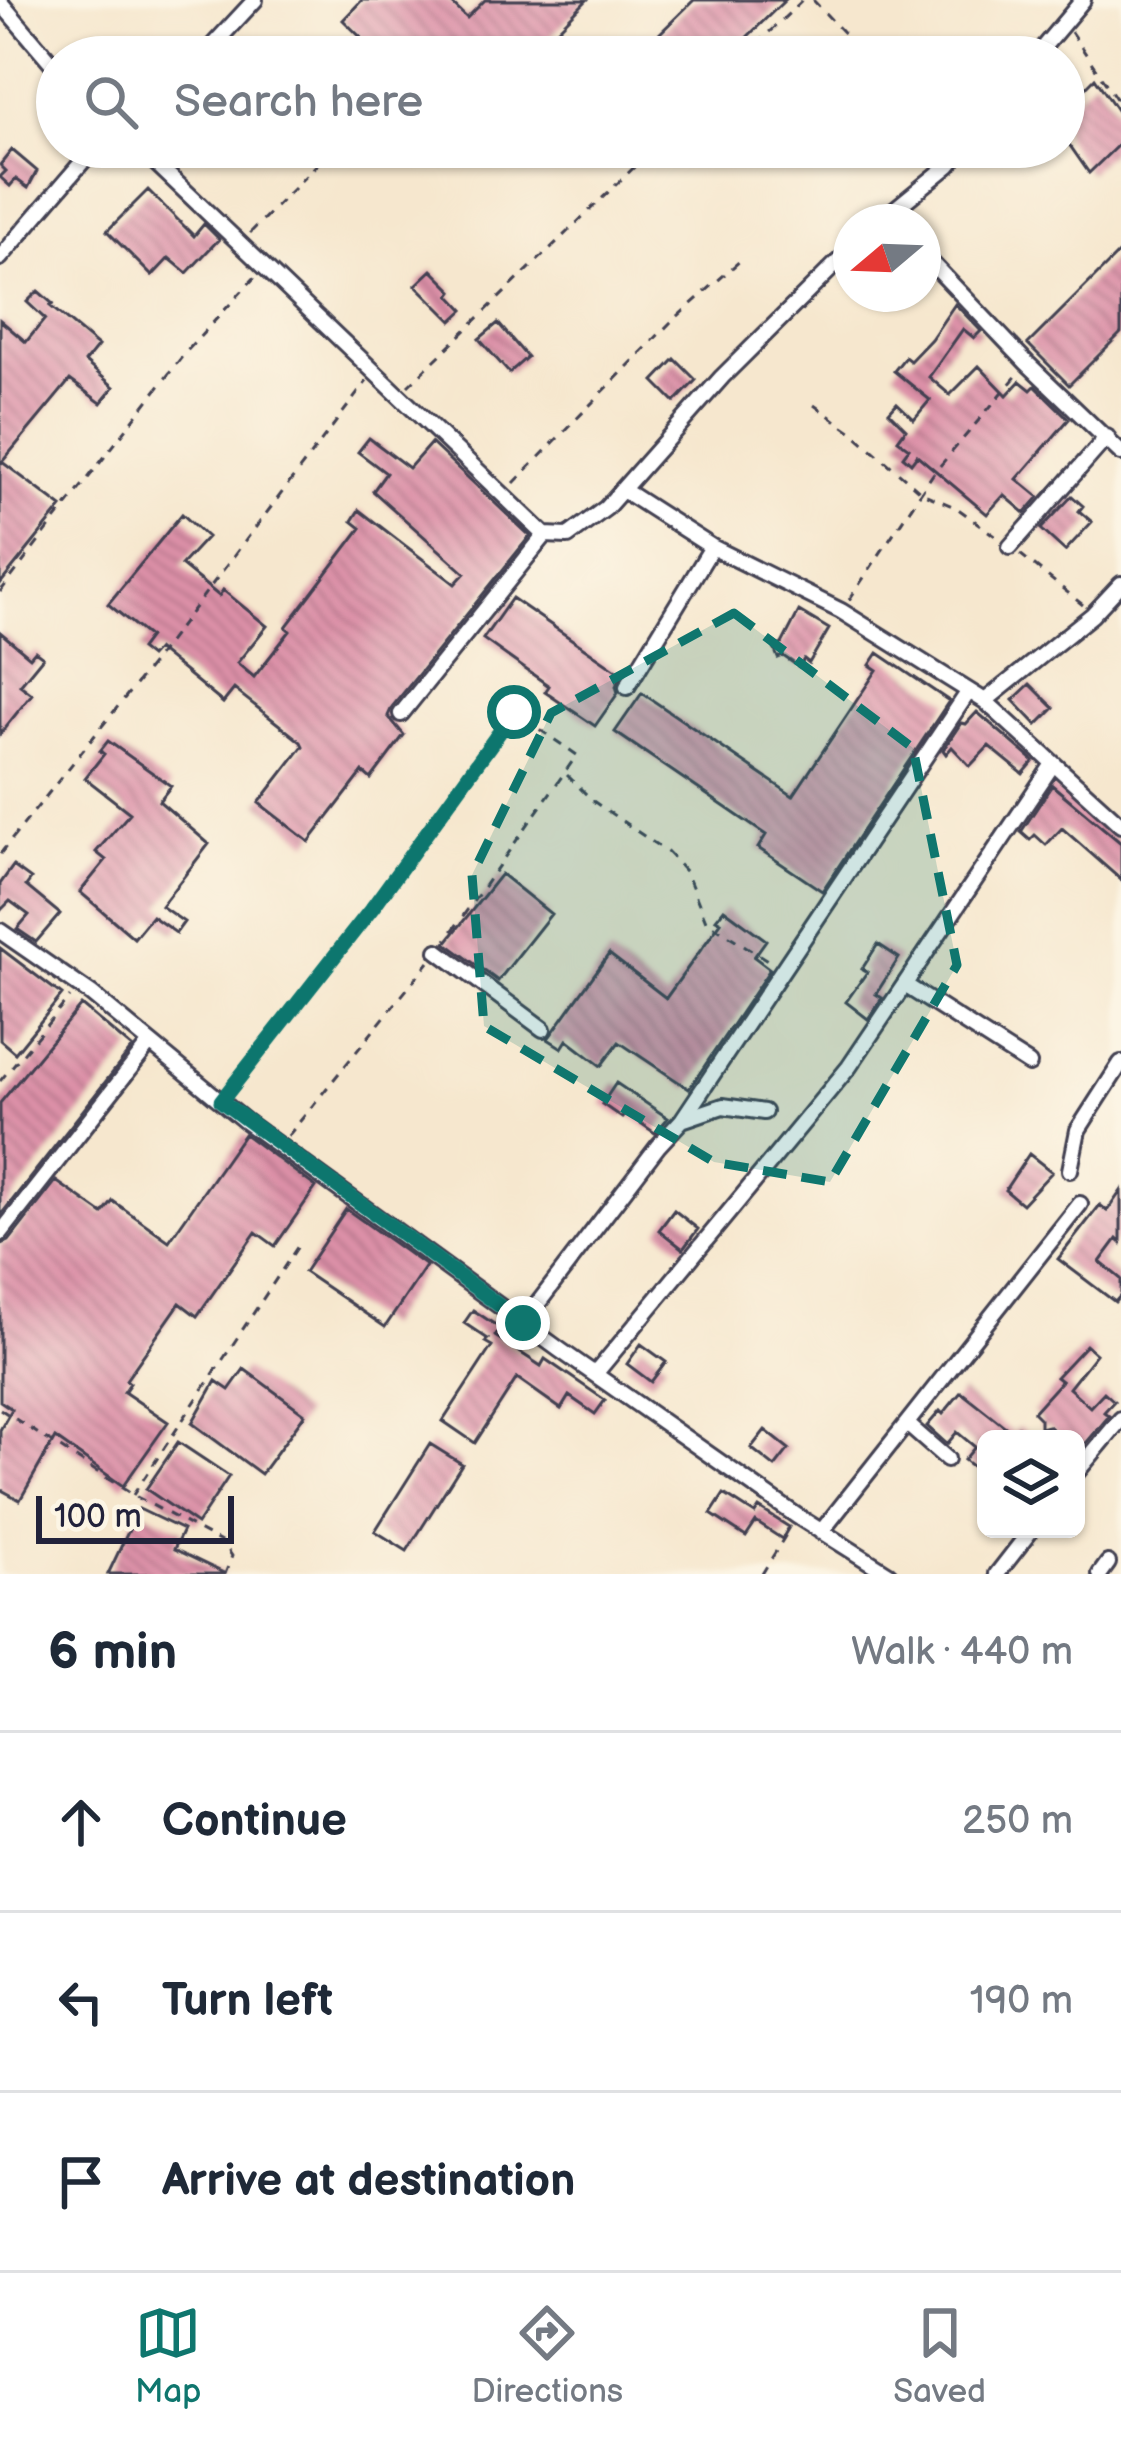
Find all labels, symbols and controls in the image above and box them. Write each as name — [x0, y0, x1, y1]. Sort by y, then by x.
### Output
search box — [36, 36, 1085, 168]
icon: search — [78, 69, 144, 135]
text: Search here — [174, 75, 423, 130]
north arrow — [833, 204, 941, 312]
route start — [487, 685, 541, 739]
route end — [496, 1296, 550, 1350]
map controls — [977, 1430, 1085, 1538]
button: layers — [977, 1430, 1085, 1538]
scale bar — [36, 1490, 234, 1543]
text: 100 m — [54, 1497, 142, 1537]
text: 6 min — [48, 1622, 177, 1683]
text: Walk · 440 m — [851, 1629, 1073, 1676]
icon: ahead — [48, 1789, 114, 1855]
text: Continue — [162, 1794, 347, 1849]
text: 250 m — [962, 1798, 1073, 1845]
icon: left — [48, 1969, 114, 2035]
text: Turn left — [162, 1974, 333, 2029]
text: 190 m — [970, 1978, 1073, 2025]
icon: arrive — [48, 2149, 114, 2215]
text: Arrive at destination — [162, 2154, 575, 2209]
tab: Map — [135, 2300, 201, 2412]
tab: Directions — [472, 2300, 623, 2412]
tab: Saved — [893, 2300, 986, 2412]

